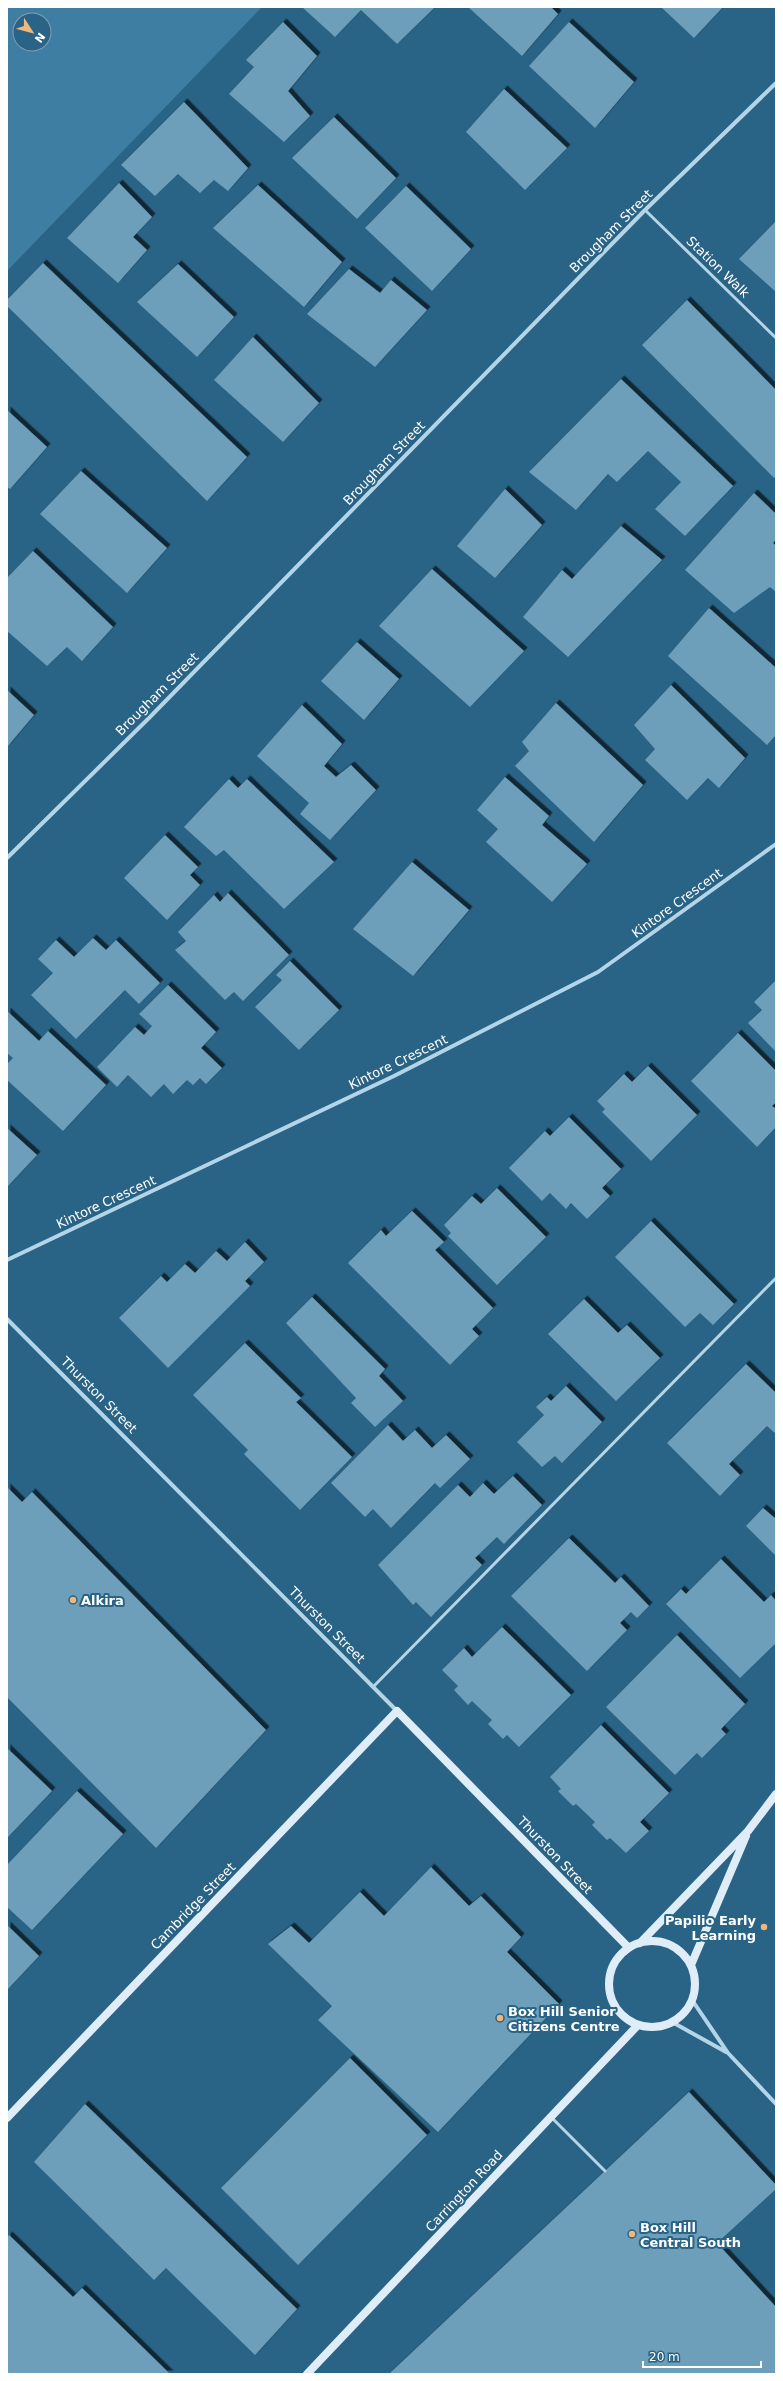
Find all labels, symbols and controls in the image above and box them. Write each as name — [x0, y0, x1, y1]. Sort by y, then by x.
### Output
north arrow — [12, 12, 52, 52]
text: N — [32, 30, 48, 45]
street label: Brougham Street — [566, 186, 656, 276]
street label: Station Walk — [683, 233, 753, 301]
street label: Brougham Street — [340, 418, 428, 508]
street label: Brougham Street — [112, 649, 202, 739]
street label: Kintore Crescent — [629, 865, 725, 941]
street label: Kintore Crescent — [346, 1032, 450, 1092]
street label: Kintore Crescent — [54, 1172, 158, 1232]
street label: Thurston Street — [57, 1353, 140, 1436]
street label: Thurston Street — [285, 1583, 368, 1666]
place label: Alkira — [81, 1593, 124, 1608]
marker: Alkira — [68, 1595, 78, 1605]
street label: Thurston Street — [514, 1813, 596, 1897]
street label: Cambridge Street — [148, 1859, 238, 1953]
place label: Papilio Early Learning — [665, 1913, 757, 1943]
marker: Papilio Early Learning — [759, 1922, 769, 1932]
place label: Box Hill Senior Citizens Centre — [508, 2004, 620, 2034]
marker: Box Hill Senior Citizens Centre — [495, 2013, 505, 2023]
street label: Carrington Road — [422, 2147, 506, 2235]
place label: Box Hill Central South — [640, 2220, 741, 2250]
marker: Box Hill Central South — [627, 2229, 637, 2239]
scale bar — [643, 2343, 761, 2369]
text: 20 m — [649, 2350, 680, 2364]

